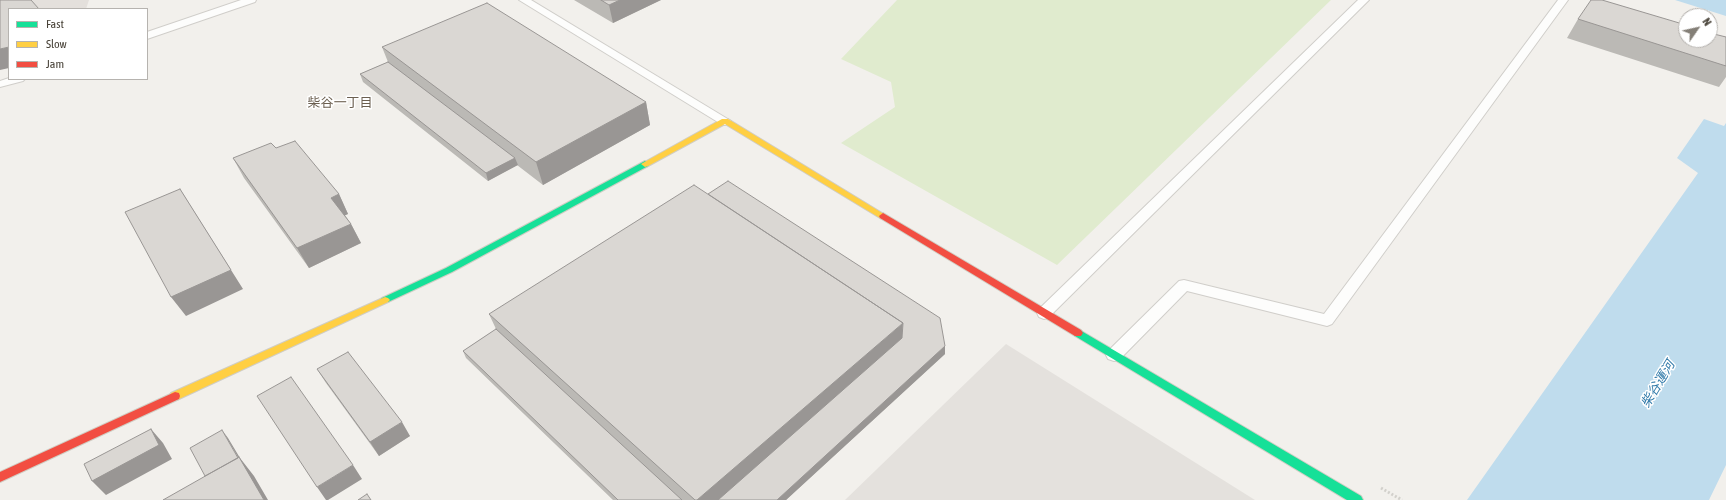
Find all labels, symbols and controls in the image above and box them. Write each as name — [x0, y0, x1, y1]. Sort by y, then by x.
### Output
legend — [8, 8, 148, 80]
north arrow — [1678, 8, 1718, 48]
text: N — [1700, 16, 1714, 28]
text: Fast — [46, 17, 64, 31]
text: Slow — [46, 37, 67, 51]
text: Jam — [46, 57, 64, 71]
district label: 柴谷一丁目 — [308, 95, 372, 111]
water label: 柴谷運河 — [1638, 358, 1678, 410]

